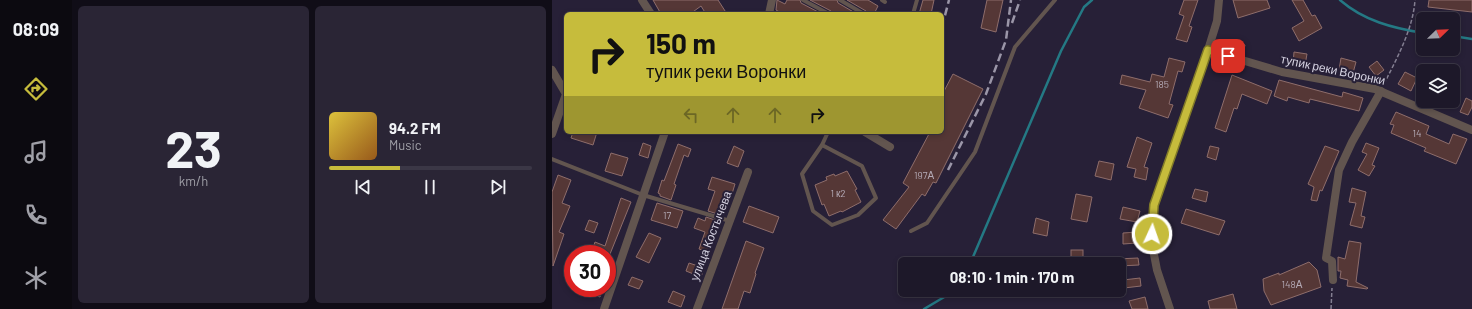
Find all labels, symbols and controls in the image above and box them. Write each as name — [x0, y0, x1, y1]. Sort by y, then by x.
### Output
north arrow — [1416, 12, 1460, 56]
map controls — [1416, 12, 1460, 108]
text: 08:09 — [13, 18, 59, 40]
text: 150 m — [646, 26, 716, 60]
icon: right — [580, 28, 632, 80]
pin — [1211, 39, 1245, 73]
icon: arrive — [1217, 45, 1239, 67]
street label: тупик реки Воронки — [1279, 51, 1387, 88]
text: тупик реки Воронки — [646, 60, 806, 82]
button: layers — [1416, 64, 1460, 108]
icon: directions — [22, 75, 50, 103]
house number: 185 — [1155, 78, 1169, 90]
icon: left — [680, 104, 702, 126]
icon: ahead — [722, 104, 744, 126]
icon: ahead — [764, 104, 786, 126]
icon: right — [806, 104, 828, 126]
text: 23 — [165, 116, 222, 178]
text: 94.2 FM — [389, 119, 441, 137]
house number: 14 — [1412, 127, 1422, 139]
text: Music — [389, 137, 422, 153]
icon: music — [22, 138, 50, 166]
house number: 197А — [914, 169, 934, 181]
text: km/h — [179, 173, 208, 189]
icon: previous — [352, 176, 374, 198]
icon: pause — [419, 176, 441, 198]
icon: next — [487, 176, 509, 198]
house number: 1 к2 — [830, 187, 846, 199]
street label: улица Костычева — [687, 188, 735, 283]
icon: phone — [22, 201, 50, 229]
house number: 17 — [663, 209, 671, 221]
position arrow — [1131, 213, 1173, 255]
speed limit sign: 30 — [564, 245, 616, 297]
icon: climate — [22, 264, 50, 292]
text: 08:10 · 1 min · 170 m — [950, 268, 1074, 286]
house number: 148А — [1282, 278, 1303, 290]

